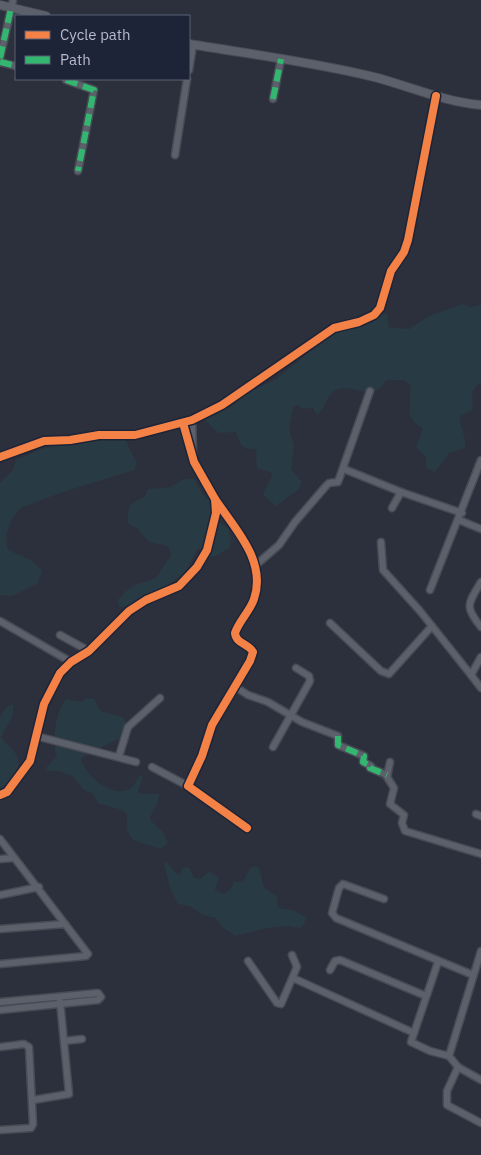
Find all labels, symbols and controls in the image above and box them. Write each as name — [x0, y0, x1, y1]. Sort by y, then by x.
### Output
legend — [15, 15, 190, 80]
text: Cycle path — [60, 25, 131, 44]
text: Path — [60, 50, 91, 69]

